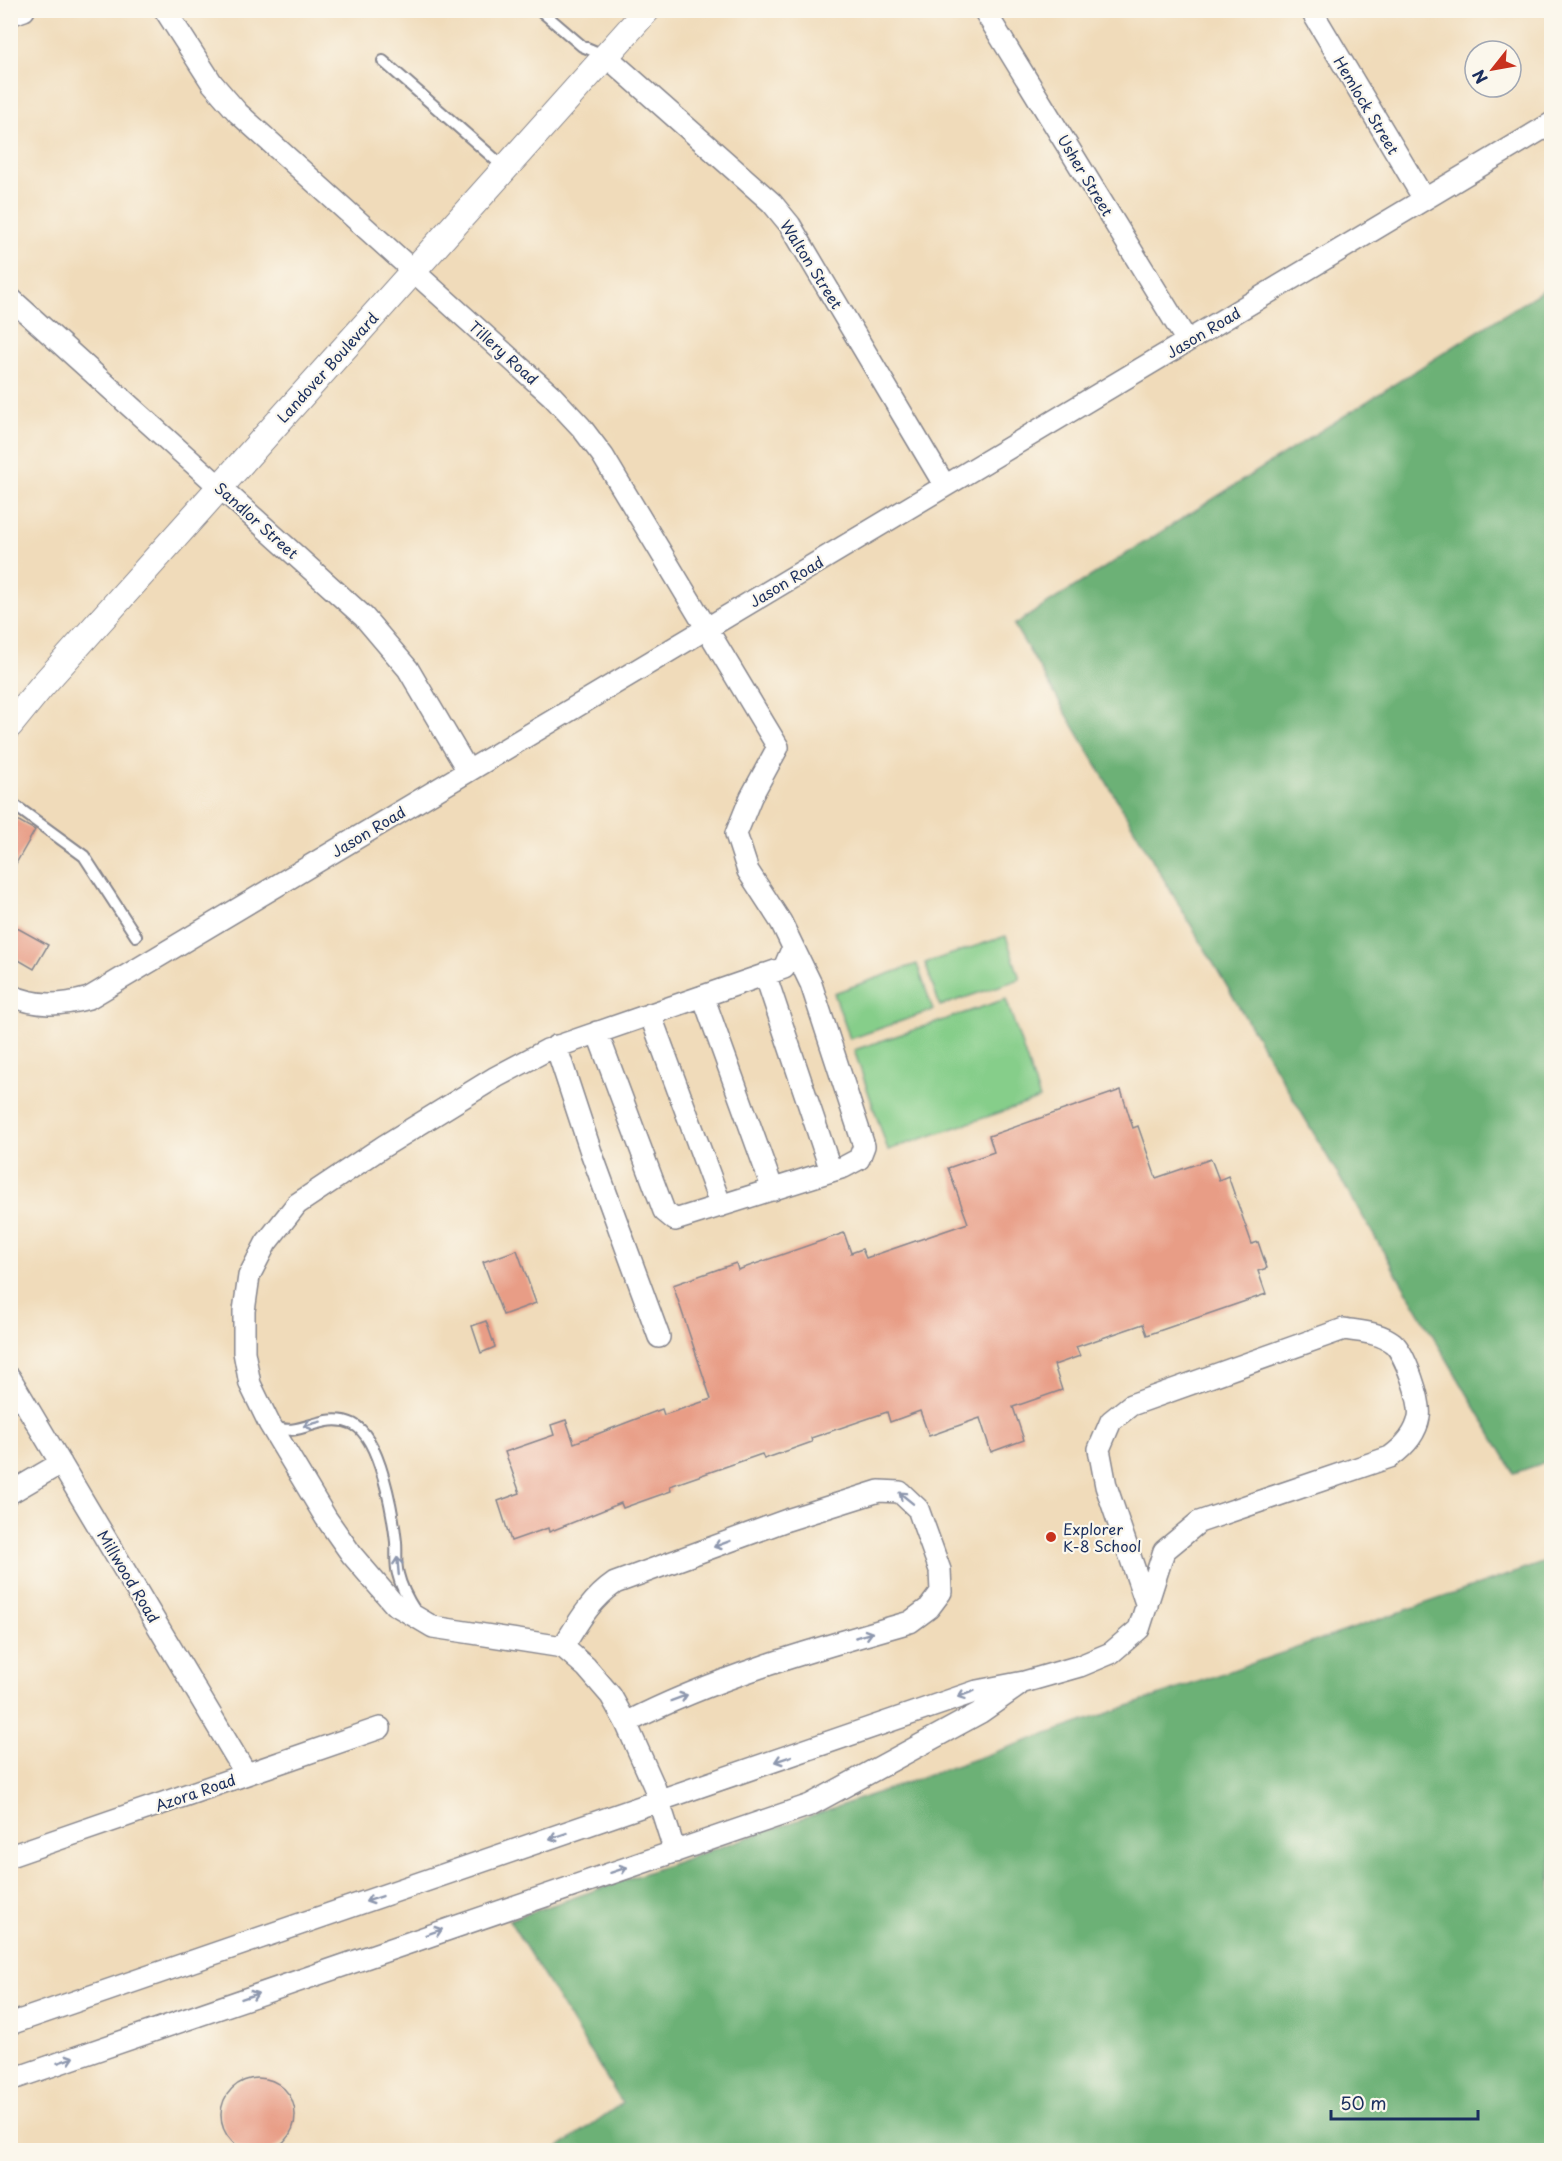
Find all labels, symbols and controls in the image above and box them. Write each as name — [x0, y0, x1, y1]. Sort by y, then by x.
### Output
north arrow — [1463, 39, 1523, 99]
street label: Hemlock Street — [1329, 52, 1405, 158]
text: N — [1466, 66, 1493, 89]
street label: Usher Street — [1053, 130, 1119, 220]
street label: Walton Street — [775, 215, 849, 313]
street label: Jason Road — [1162, 301, 1244, 363]
street label: Landover Boulevard — [271, 307, 383, 427]
street label: Tillery Road — [464, 315, 544, 389]
street label: Sandlor Street — [210, 476, 304, 564]
street label: Jason Road — [745, 550, 827, 612]
street label: Jason Road — [327, 800, 409, 862]
one-way arrow — [303, 1419, 322, 1431]
one-way arrow — [898, 1492, 914, 1506]
place label: Explorer K-8 School — [1063, 1517, 1141, 1557]
street label: Millwood Road — [92, 1525, 166, 1627]
marker: Explorer K-8 School — [1044, 1530, 1058, 1544]
one-way arrow — [713, 1539, 732, 1550]
one-way arrow — [392, 1556, 403, 1576]
one-way arrow — [854, 1629, 873, 1640]
one-way arrow — [958, 1690, 976, 1701]
one-way arrow — [669, 1692, 688, 1703]
one-way arrow — [774, 1755, 792, 1766]
street label: Azora Road — [152, 1767, 238, 1817]
one-way arrow — [549, 1831, 568, 1842]
one-way arrow — [609, 1864, 628, 1875]
one-way arrow — [365, 1895, 384, 1906]
one-way arrow — [424, 1926, 443, 1937]
one-way arrow — [240, 1990, 259, 2001]
one-way arrow — [56, 2054, 75, 2065]
scale bar — [1331, 2083, 1478, 2121]
text: 50 m — [1340, 2089, 1387, 2116]

